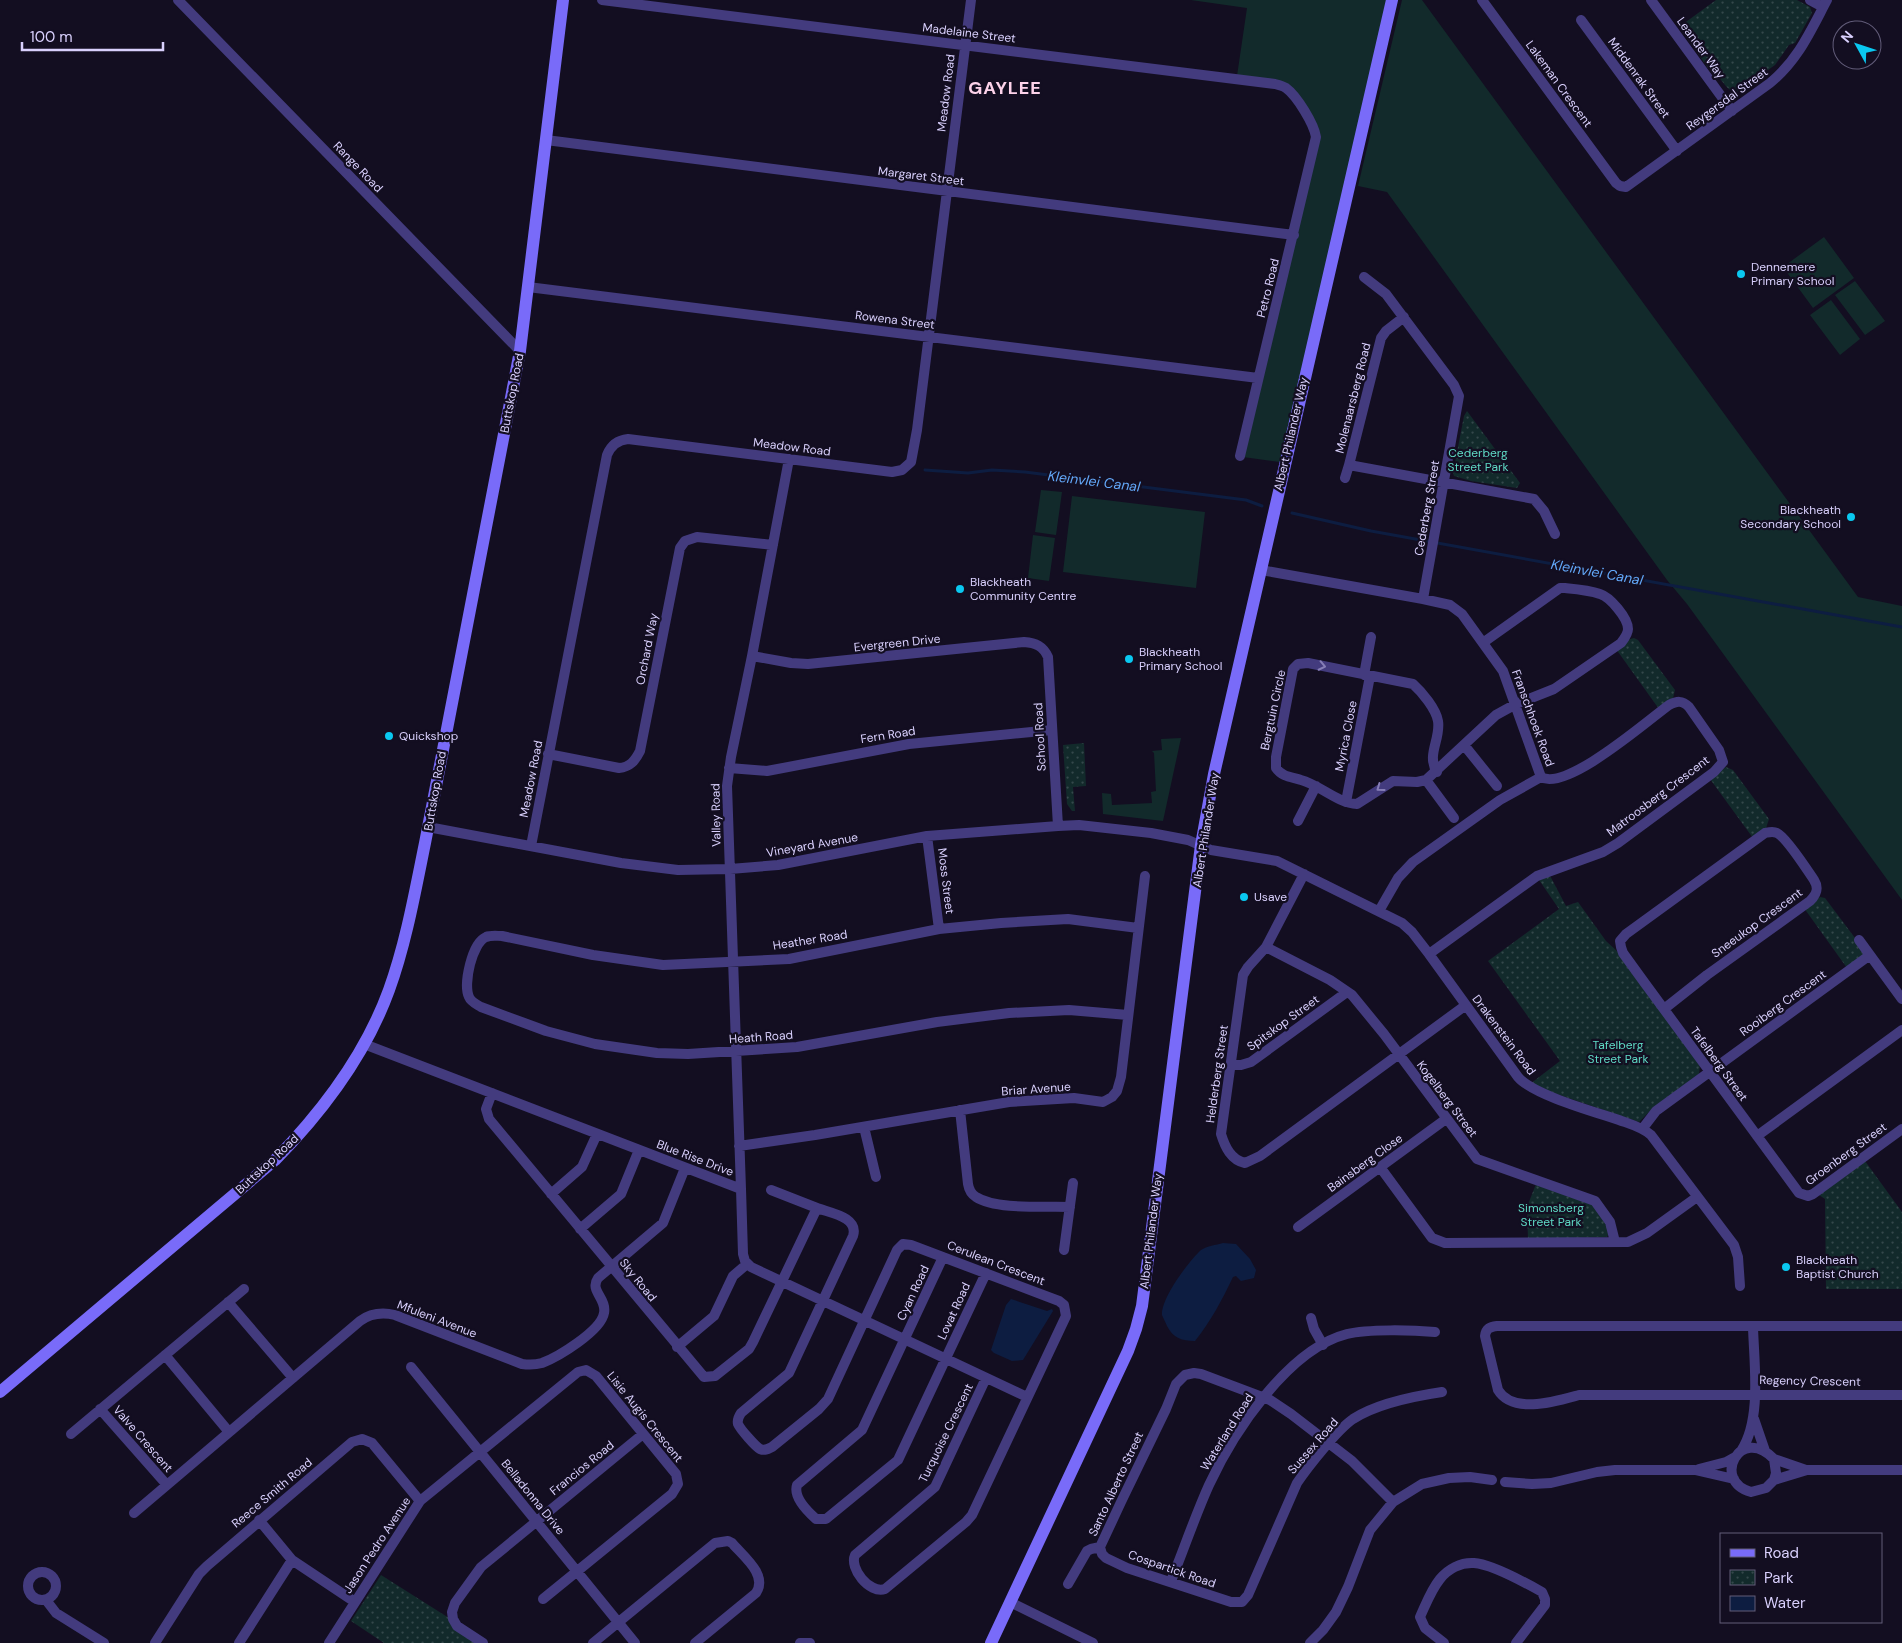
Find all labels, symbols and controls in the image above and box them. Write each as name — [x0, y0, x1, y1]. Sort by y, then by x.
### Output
street label: Leander Way — [1673, 14, 1729, 82]
street label: Madelaine Street — [921, 19, 1017, 47]
scale bar — [22, 20, 164, 52]
north arrow — [1832, 20, 1882, 70]
text: 100 m — [30, 27, 73, 47]
text: N — [1837, 27, 1857, 46]
street label: Middenrak Street — [1604, 34, 1674, 122]
street label: Lakeman Crescent — [1522, 37, 1596, 131]
street label: Meadow Road — [933, 53, 959, 133]
street label: Reygersdal Street — [1683, 64, 1771, 134]
district label: GAYLEE — [968, 76, 1042, 100]
street label: Range Road — [330, 138, 386, 196]
street label: Margaret Street — [877, 163, 965, 189]
street label: Petro Road — [1253, 257, 1283, 319]
place label: Dennemere Primary School — [1751, 259, 1834, 289]
marker: Dennemere Primary School — [1735, 268, 1747, 280]
street label: Rowena Street — [854, 307, 936, 333]
street label: Molenaarsberg Road — [1332, 341, 1374, 455]
street label: Buttskop Road — [496, 352, 528, 434]
street label: Albert Philander Way — [1270, 375, 1312, 492]
street label: Meadow Road — [752, 434, 832, 460]
park label: Cederberg Street Park — [1448, 445, 1508, 475]
street label: Cederberg Street — [1411, 459, 1443, 557]
water label: Kleinvlei Canal — [1047, 466, 1142, 496]
place label: Blackheath Secondary School — [1740, 502, 1841, 532]
marker: Blackheath Secondary School — [1845, 511, 1857, 523]
water label: Kleinvlei Canal — [1550, 555, 1645, 589]
place label: Blackheath Community Centre — [970, 574, 1077, 604]
marker: Blackheath Community Centre — [954, 583, 966, 595]
street label: Orchard Way — [632, 611, 662, 686]
street label: Evergreen Drive — [853, 630, 941, 656]
place label: Blackheath Primary School — [1139, 644, 1222, 674]
marker: Blackheath Primary School — [1123, 653, 1135, 665]
one-way arrow — [1317, 660, 1326, 671]
street label: Franschhoek Road — [1508, 667, 1558, 769]
street label: Bergtuin Circle — [1257, 668, 1289, 752]
street label: Myrica Close — [1331, 699, 1361, 773]
street label: School Road — [1030, 702, 1050, 772]
street label: Fern Road — [859, 723, 917, 747]
place label: Quickshop — [399, 728, 458, 744]
marker: Quickshop — [383, 730, 395, 742]
street label: Meadow Road — [516, 739, 546, 819]
street label: Buttskop Road — [420, 750, 450, 832]
street label: Matroosberg Crescent — [1603, 752, 1713, 840]
street label: Albert Philander Way — [1189, 771, 1223, 889]
street label: Valley Road — [707, 783, 725, 847]
one-way arrow — [1377, 783, 1386, 791]
street label: Vineyard Avenue — [765, 829, 859, 861]
street label: Moss Street — [934, 847, 958, 915]
street label: Sneeukop Crescent — [1708, 884, 1806, 961]
place label: Usave — [1254, 889, 1287, 905]
marker: Usave — [1238, 891, 1250, 903]
street label: Heather Road — [772, 926, 848, 954]
street label: Rooiberg Crescent — [1737, 966, 1830, 1040]
street label: Spitskop Street — [1244, 991, 1323, 1055]
street label: Drakenstein Road — [1469, 992, 1539, 1078]
street label: Helderberg Street — [1202, 1024, 1232, 1124]
street label: Tafelberg Street — [1687, 1024, 1752, 1105]
street label: Heath Road — [728, 1027, 794, 1047]
park label: Tafelberg Street Park — [1588, 1037, 1648, 1067]
street label: Kogelberg Street — [1413, 1057, 1481, 1141]
street label: Briar Avenue — [1001, 1079, 1071, 1099]
street label: Groenberg Street — [1802, 1119, 1890, 1189]
street label: Bainsberg Close — [1324, 1130, 1406, 1196]
street label: Buttskop Road — [232, 1131, 302, 1197]
street label: Blue Rise Drive — [654, 1136, 736, 1180]
street label: Albert Philander Way — [1136, 1172, 1166, 1290]
park label: Simonsberg Street Park — [1518, 1200, 1584, 1230]
street label: Cerulean Crescent — [945, 1237, 1048, 1289]
place label: Blackheath Baptist Church — [1796, 1252, 1879, 1282]
street label: Sky Road — [616, 1255, 660, 1305]
marker: Blackheath Baptist Church — [1780, 1261, 1792, 1273]
street label: Cyan Road — [893, 1263, 933, 1323]
street label: Lovat Road — [934, 1280, 974, 1342]
street label: Mfuleni Avenue — [395, 1296, 479, 1342]
street label: Lisie Augis Crescent — [603, 1368, 687, 1466]
street label: Regency Crescent — [1759, 1372, 1861, 1390]
street label: Turquoise Crescent — [915, 1380, 977, 1485]
street label: Waterland Road — [1197, 1390, 1257, 1474]
street label: Valve Crescent — [110, 1402, 177, 1476]
street label: Sussex Road — [1284, 1415, 1342, 1477]
street label: Santo Alberto Street — [1085, 1429, 1147, 1539]
street label: Francios Road — [547, 1437, 617, 1499]
street label: Reece Smith Road — [228, 1455, 316, 1531]
street label: Belladonna Drive — [498, 1456, 568, 1538]
street label: Jason Pedro Avenue — [340, 1494, 414, 1596]
legend — [1720, 1533, 1882, 1623]
text: Road — [1764, 1543, 1799, 1563]
street label: Cospartick Road — [1126, 1546, 1218, 1592]
text: Park — [1764, 1568, 1794, 1588]
text: Water — [1764, 1593, 1806, 1613]

